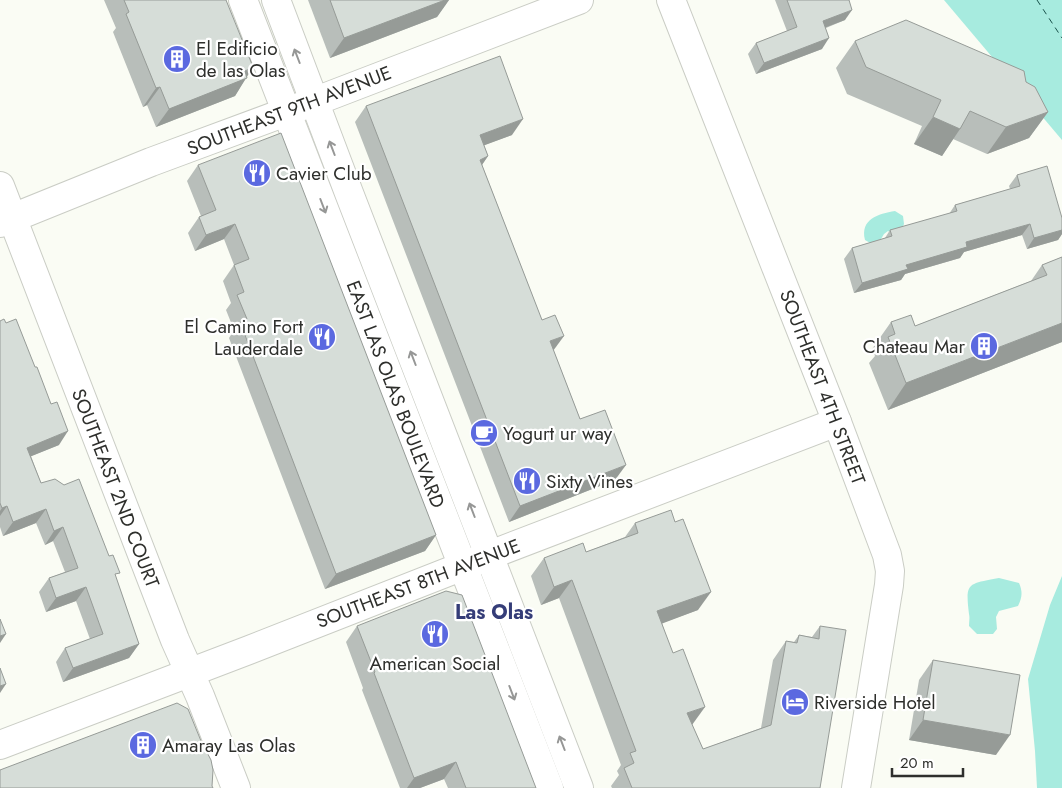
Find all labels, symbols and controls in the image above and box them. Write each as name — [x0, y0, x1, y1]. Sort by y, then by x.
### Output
place label: El Edificio de las Olas — [196, 35, 286, 84]
building icon: El Edificio de las Olas — [162, 44, 192, 74]
one-way arrow — [292, 49, 301, 64]
street label: SOUTHEAST 9TH AVENUE — [183, 59, 395, 162]
one-way arrow — [327, 140, 336, 156]
restaurant icon: Cavier Club — [242, 158, 272, 188]
place label: Cavier Club — [276, 160, 372, 187]
one-way arrow — [318, 198, 328, 213]
street label: EAST LAS OLAS BOULEVARD — [340, 276, 451, 512]
street label: SOUTHEAST 4TH STREET — [773, 286, 872, 489]
place label: El Camino Fort Lauderdale — [184, 313, 303, 362]
restaurant icon: El Camino Fort Lauderdale — [307, 322, 337, 352]
building icon: Chateau Mar — [969, 331, 999, 361]
place label: Chateau Mar — [863, 333, 965, 360]
one-way arrow — [408, 351, 417, 367]
street label: SOUTHEAST 2ND COURT — [65, 385, 166, 592]
cafe icon: Yogurt ur way — [469, 418, 499, 448]
place label: Yogurt ur way — [503, 420, 613, 447]
restaurant icon: Sixty Vines — [512, 466, 542, 496]
place label: Sixty Vines — [546, 468, 633, 495]
one-way arrow — [467, 503, 476, 518]
street label: SOUTHEAST 8TH AVENUE — [312, 532, 524, 635]
district label: Las Olas — [455, 598, 533, 627]
restaurant icon: American Social — [420, 619, 450, 649]
place label: American Social — [370, 650, 500, 677]
one-way arrow — [508, 685, 517, 700]
hotel icon: Riverside Hotel — [780, 687, 810, 717]
place label: Riverside Hotel — [814, 689, 936, 716]
building icon: Amaray Las Olas — [128, 730, 158, 760]
place label: Amaray Las Olas — [162, 732, 296, 759]
one-way arrow — [557, 735, 566, 751]
scale bar — [892, 746, 963, 778]
text: 20 m — [900, 752, 934, 774]

